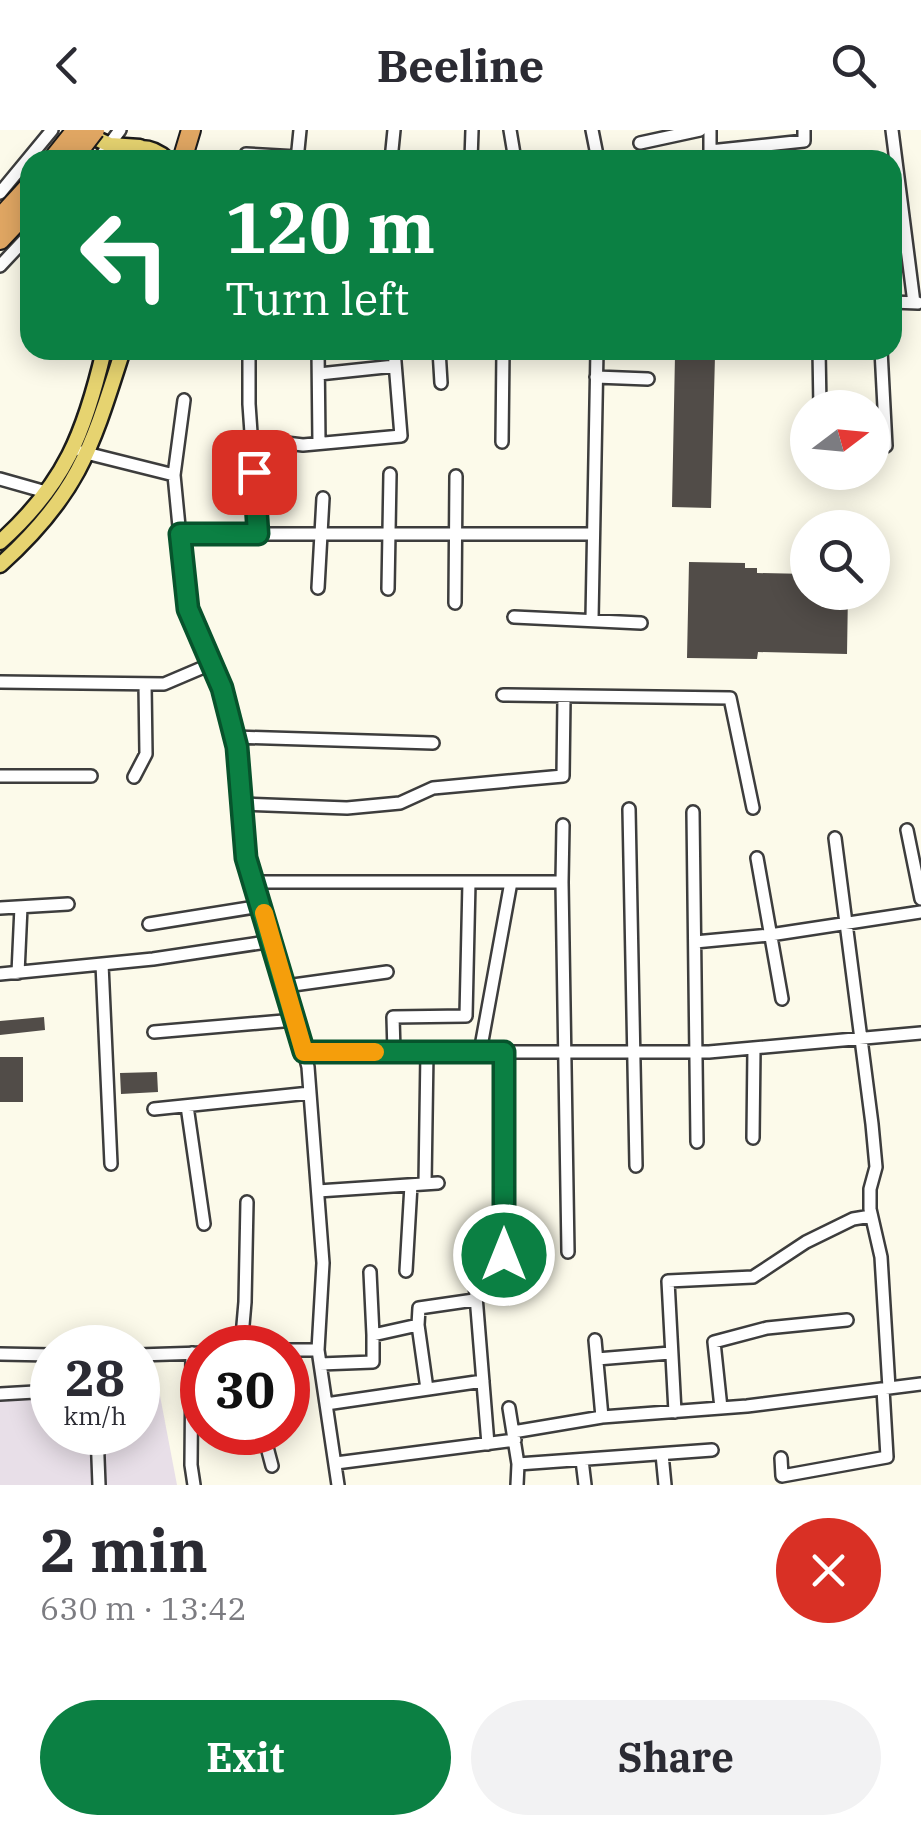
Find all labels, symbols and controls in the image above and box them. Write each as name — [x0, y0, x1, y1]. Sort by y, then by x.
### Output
text: Beeline — [377, 36, 544, 94]
icon: back — [40, 38, 95, 93]
icon: search — [826, 38, 881, 93]
text: 120 m — [225, 181, 435, 272]
icon: left — [60, 190, 190, 320]
text: Turn left — [225, 269, 409, 327]
north arrow — [790, 390, 890, 490]
map controls — [790, 390, 890, 610]
pin — [212, 430, 297, 515]
icon: arrive — [227, 445, 282, 500]
button: search — [790, 510, 890, 610]
position arrow — [452, 1203, 556, 1307]
speed limit sign: 30 — [180, 1325, 310, 1455]
text: 28 — [65, 1345, 125, 1410]
text: km/h — [63, 1399, 127, 1432]
text: 2 min — [40, 1510, 208, 1589]
button: close — [776, 1518, 881, 1623]
text: 630 m · 13:42 — [40, 1587, 247, 1629]
button: Exit — [40, 1700, 451, 1815]
button: Share — [471, 1700, 881, 1815]

